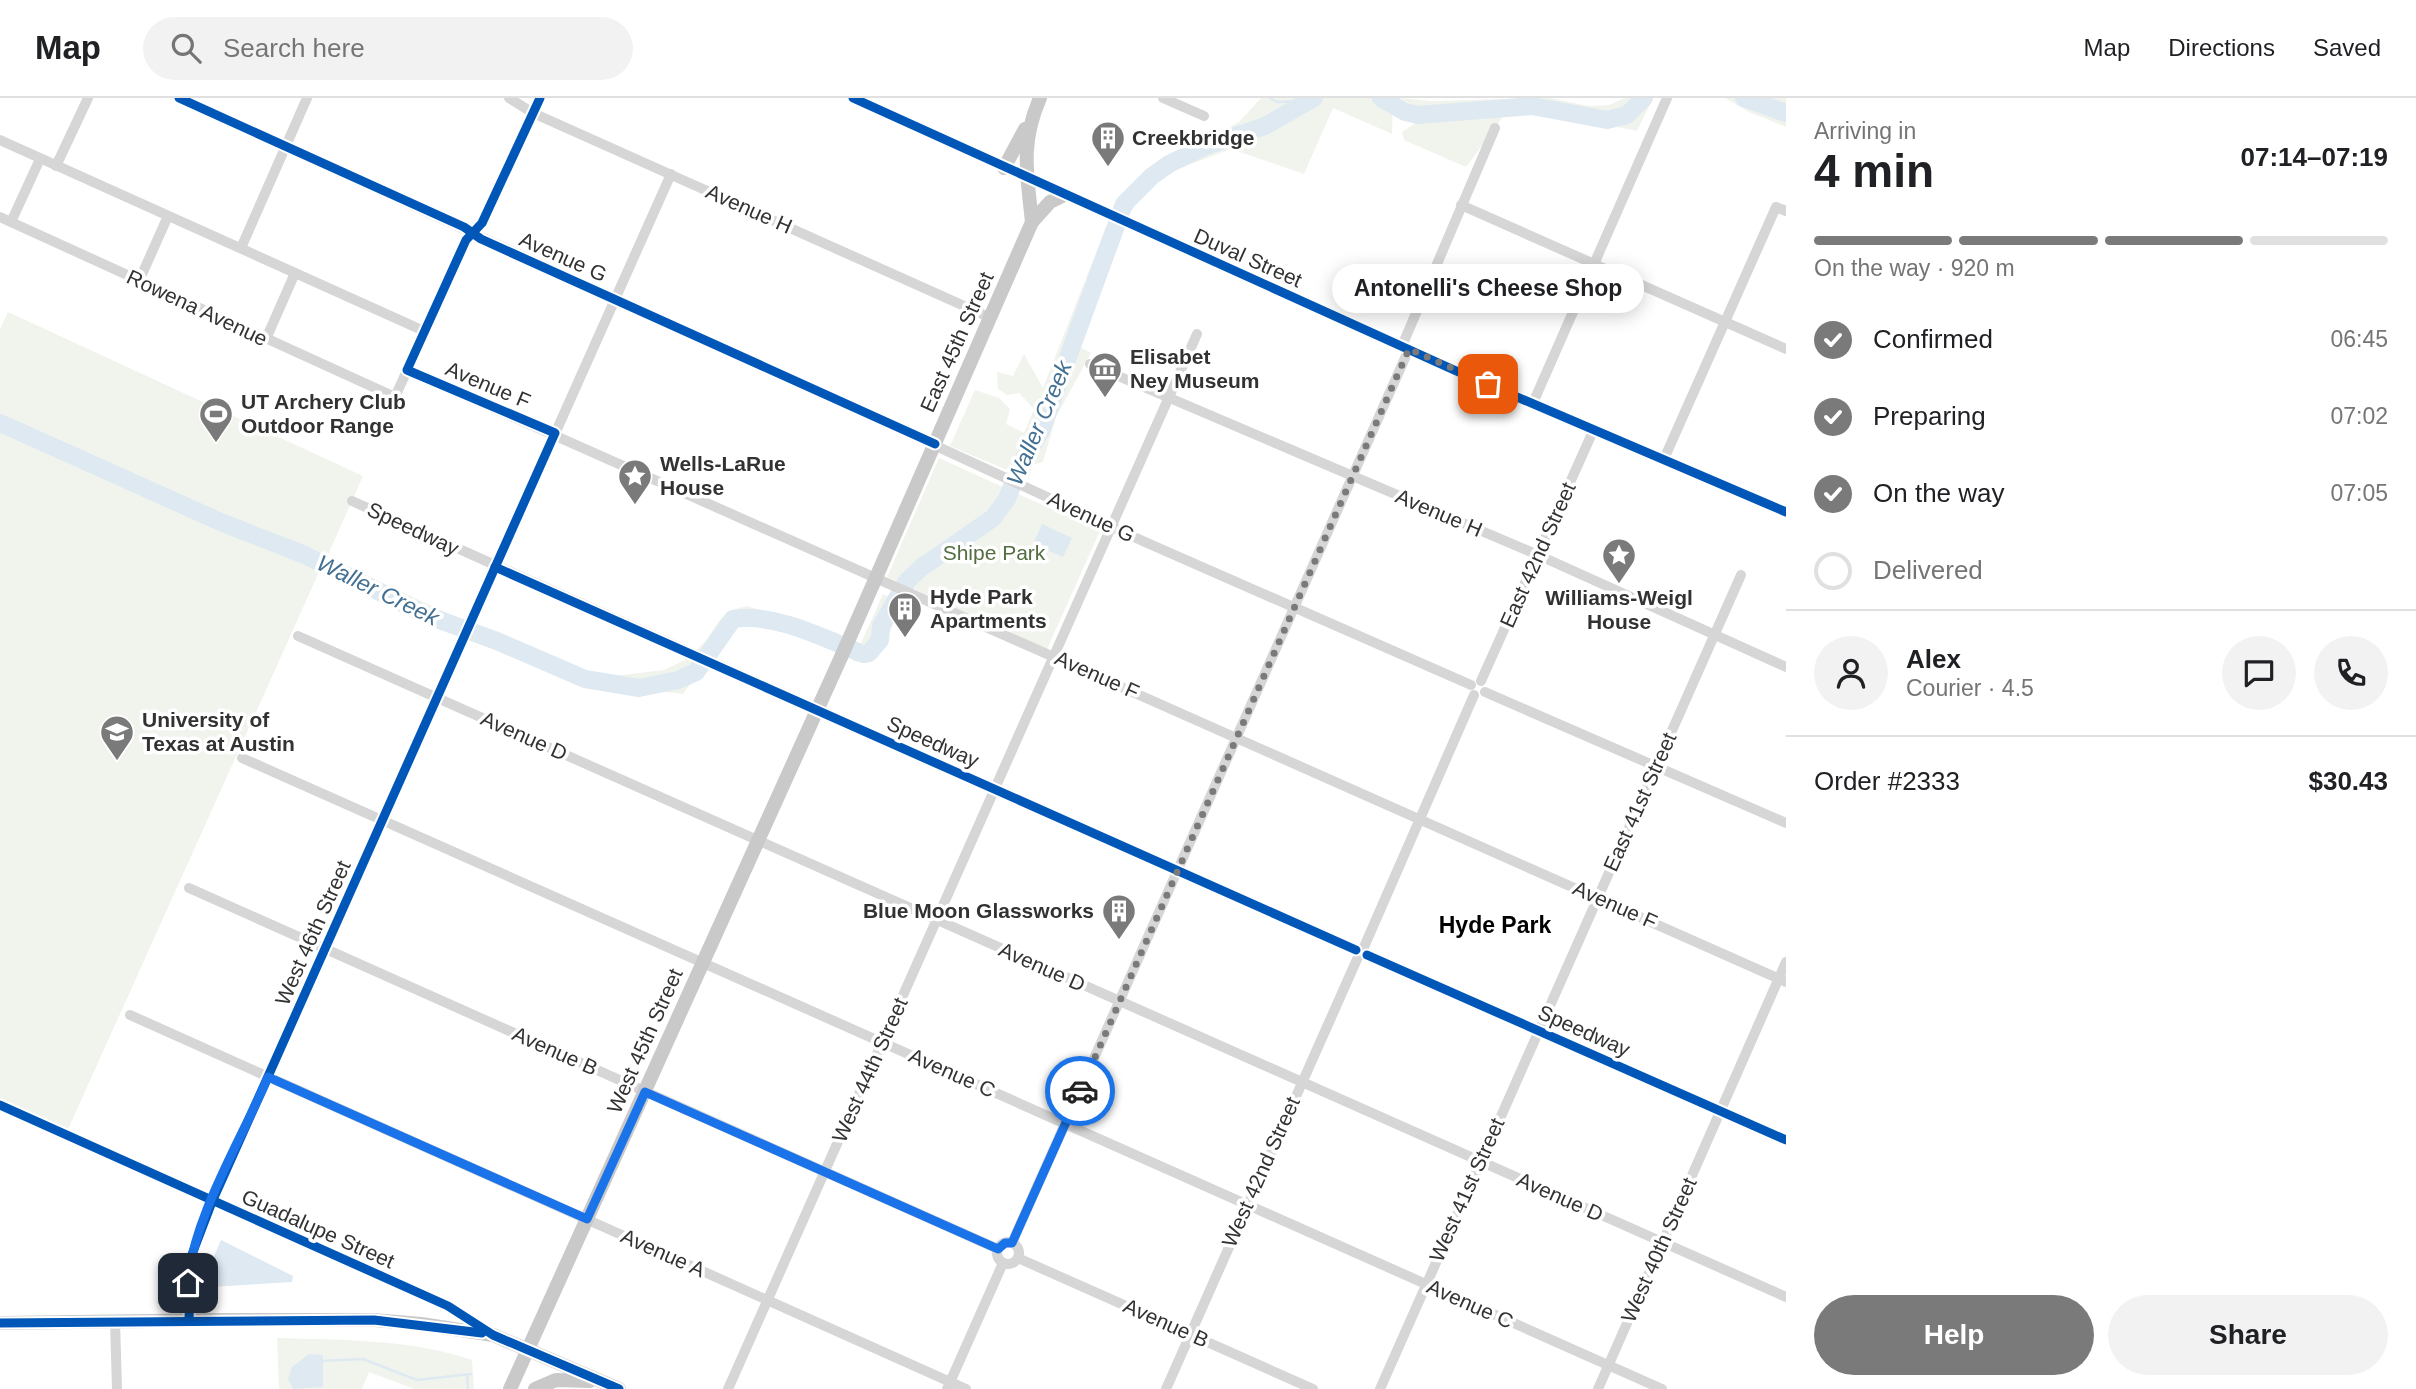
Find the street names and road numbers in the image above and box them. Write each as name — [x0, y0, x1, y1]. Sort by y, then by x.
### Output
street label: Avenue H — [703, 179, 796, 238]
street label: Duval Street — [1191, 224, 1306, 292]
street label: Avenue G — [516, 227, 610, 286]
street label: Rowena Avenue — [123, 265, 271, 350]
street label: East 45th Street — [915, 268, 998, 415]
street label: Avenue F — [443, 356, 534, 413]
street label: East 42nd Street — [1495, 479, 1580, 631]
street label: Avenue H — [1392, 484, 1486, 541]
street label: Avenue G — [1044, 486, 1138, 547]
street label: Speedway — [364, 497, 463, 560]
street label: Avenue F — [1052, 646, 1143, 703]
street label: Avenue D — [478, 706, 571, 765]
street label: Speedway — [884, 711, 983, 772]
street label: East 41st Street — [1599, 729, 1680, 875]
street label: West 46th Street — [270, 857, 355, 1009]
street label: Avenue F — [1570, 876, 1661, 933]
street label: Avenue D — [996, 937, 1089, 996]
street label: West 45th Street — [602, 965, 687, 1117]
street label: West 44th Street — [827, 994, 912, 1146]
street label: Speedway — [1535, 1000, 1634, 1061]
street label: Avenue B — [509, 1022, 601, 1079]
street label: Avenue C — [906, 1043, 999, 1102]
street label: West 42nd Street — [1217, 1093, 1304, 1250]
street label: West 41st Street — [1425, 1114, 1509, 1265]
street label: Avenue D — [1514, 1167, 1607, 1226]
street label: West 40th Street — [1616, 1174, 1701, 1326]
street label: Guadalupe Street — [238, 1185, 398, 1273]
street label: Avenue A — [618, 1224, 709, 1281]
street label: Avenue C — [1424, 1274, 1517, 1333]
street label: Avenue B — [1120, 1294, 1212, 1351]

